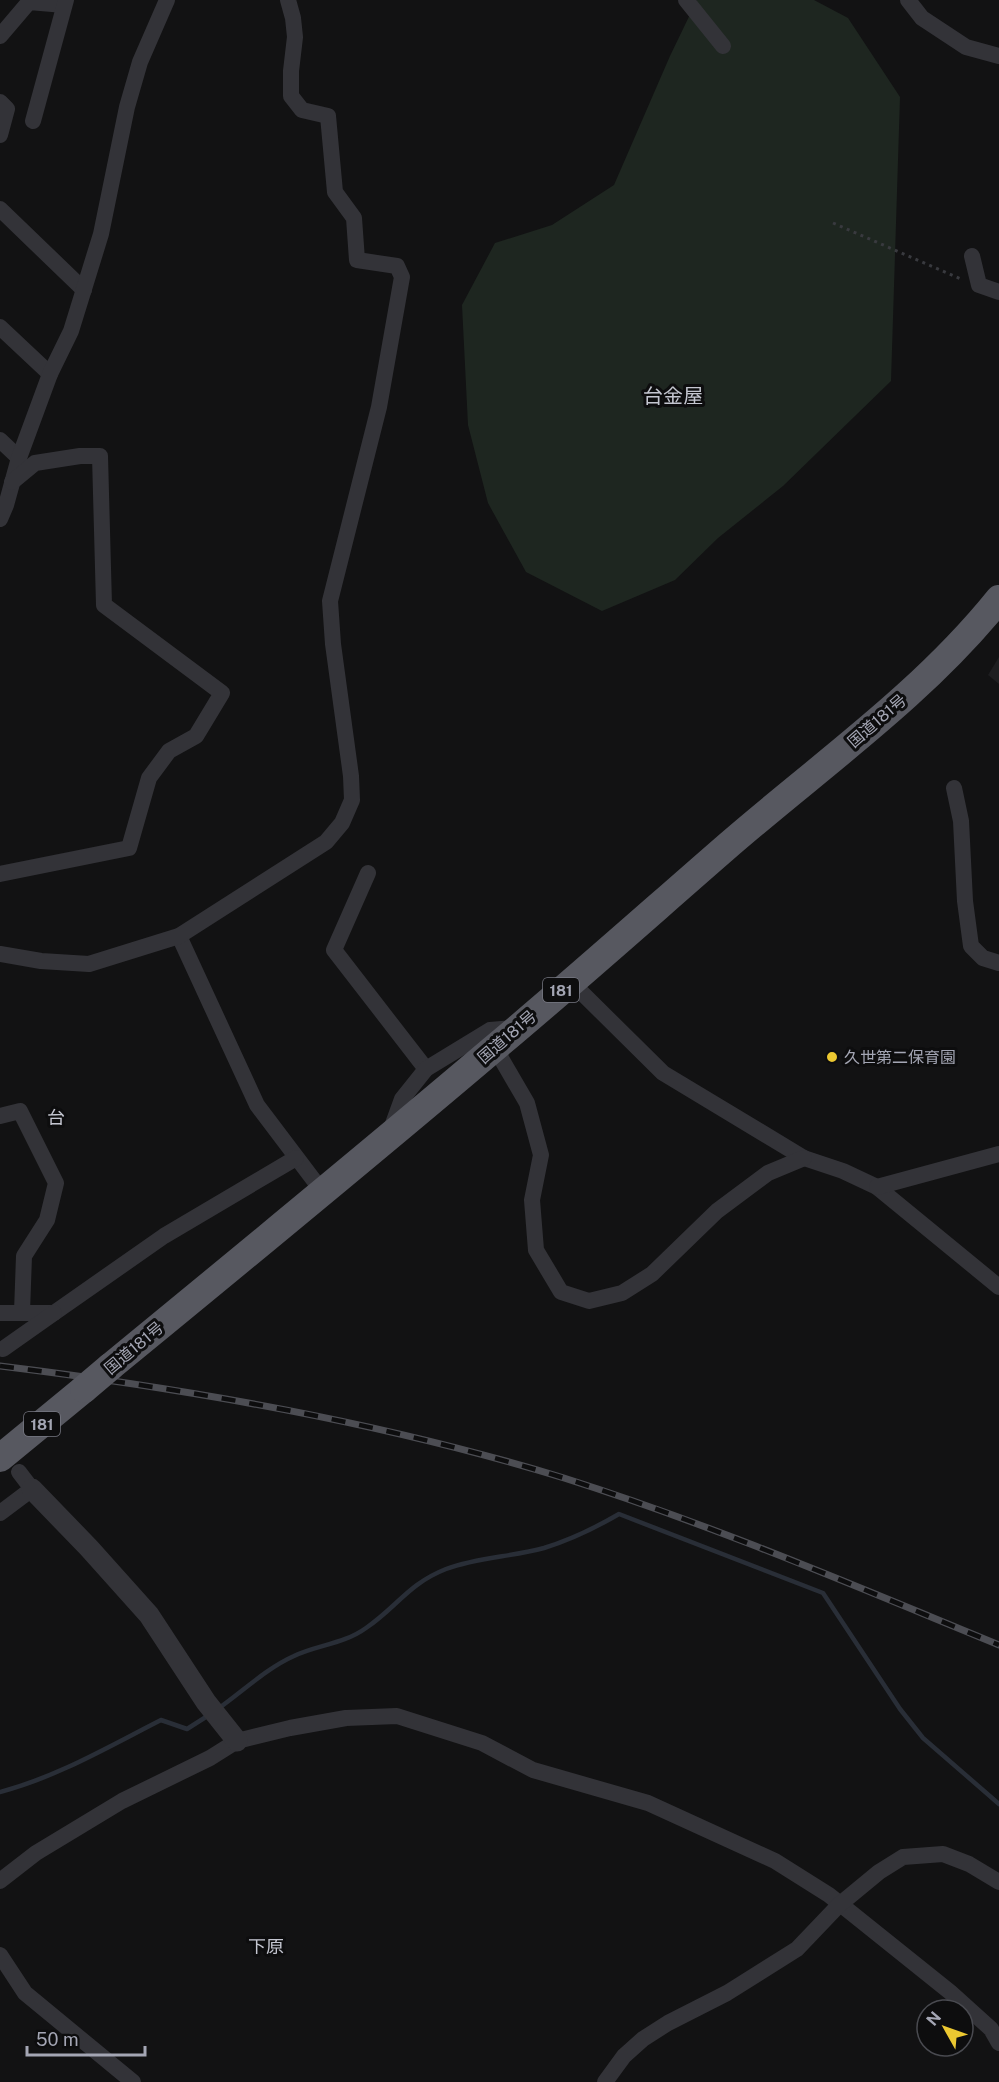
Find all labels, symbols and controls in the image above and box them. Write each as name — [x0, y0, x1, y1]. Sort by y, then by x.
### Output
district label: 台金屋 — [643, 384, 703, 408]
street label: 国道181号 — [844, 690, 910, 752]
road number: 181 — [543, 978, 579, 1002]
street label: 国道181号 — [474, 1006, 540, 1068]
place label: 久世第二保育園 — [844, 1048, 956, 1067]
marker: 久世第二保育園 — [825, 1050, 839, 1064]
district label: 台 — [47, 1107, 65, 1128]
street label: 国道181号 — [101, 1318, 167, 1378]
road number: 181 — [24, 1412, 60, 1436]
district label: 下原 — [248, 1936, 284, 1957]
north arrow — [915, 1998, 975, 2058]
text: N — [923, 2008, 945, 2030]
scale bar — [27, 2019, 146, 2057]
text: 50 m — [36, 2029, 79, 2050]

